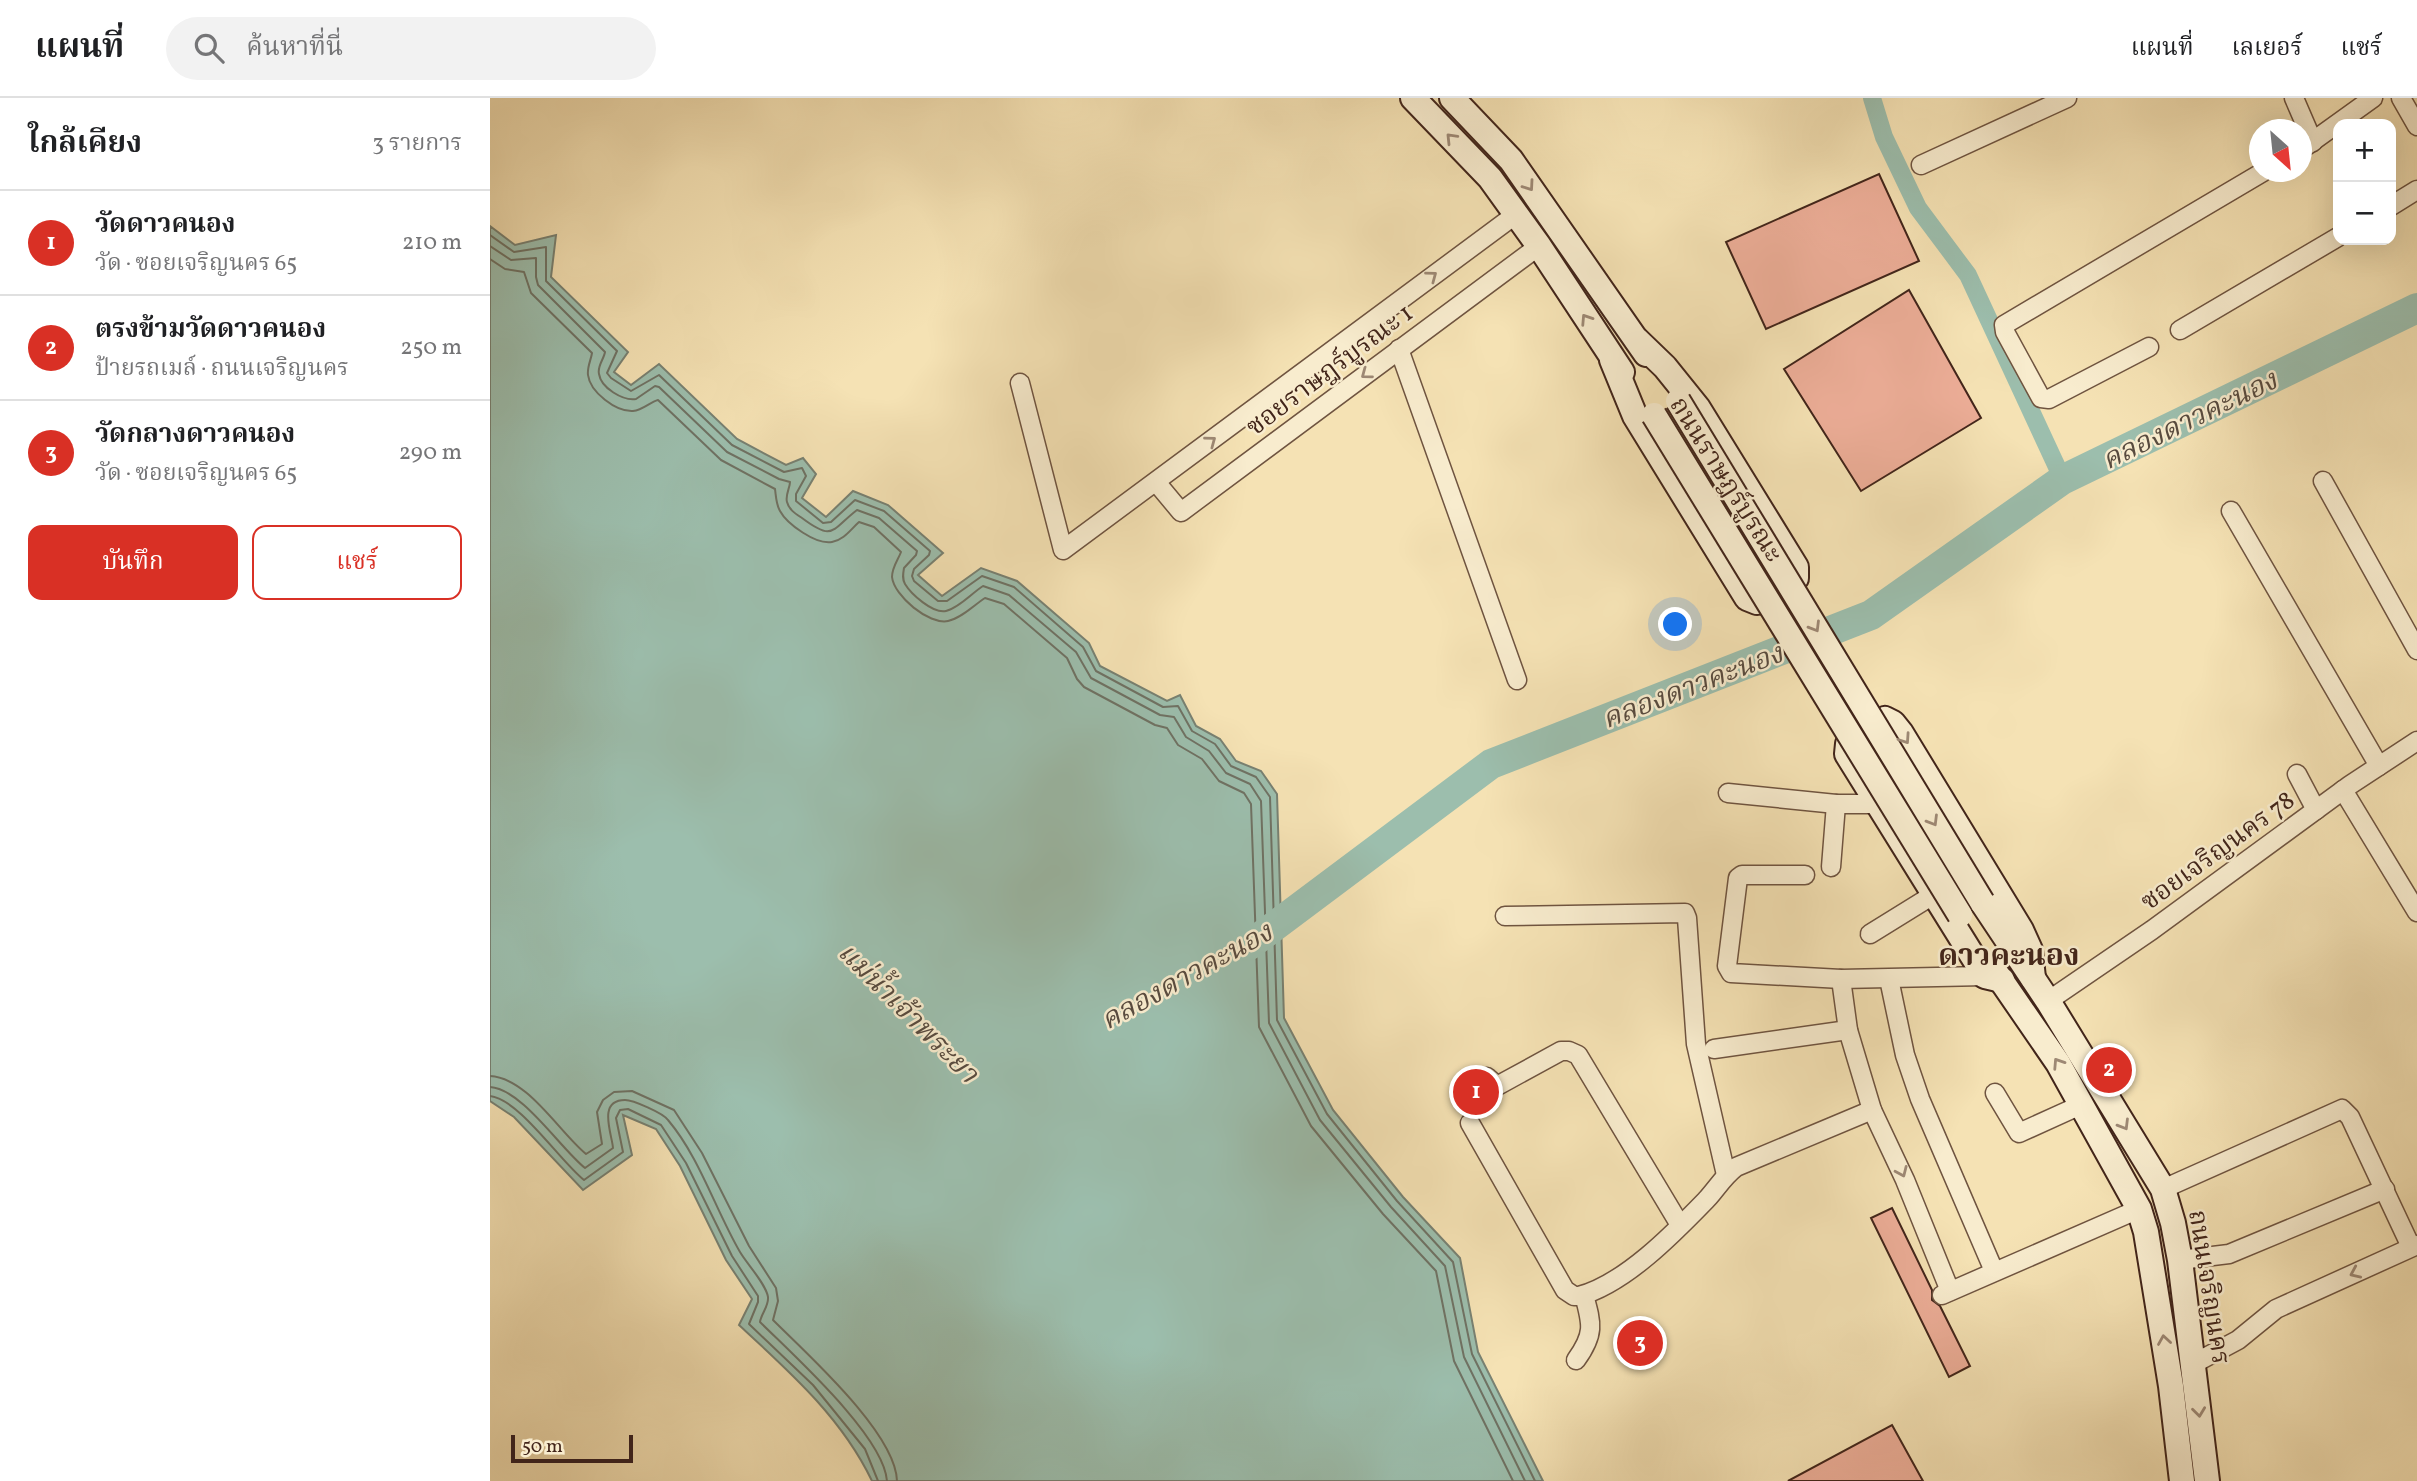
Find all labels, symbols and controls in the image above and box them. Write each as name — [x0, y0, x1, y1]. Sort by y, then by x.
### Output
search box — [166, 17, 656, 80]
text: แผนที่ — [35, 26, 124, 72]
icon: search — [190, 29, 228, 67]
text: ค้นหาที่นี่ — [246, 30, 343, 66]
text: แผนที่ — [2131, 32, 2194, 66]
text: เลเยอร์ — [2232, 32, 2303, 66]
text: แชร์ — [2341, 32, 2382, 66]
north arrow — [2249, 119, 2312, 182]
map controls — [2333, 119, 2396, 245]
button: + — [2333, 119, 2396, 182]
text: ใกล้เคียง — [28, 123, 142, 165]
text: 3 รายการ — [372, 128, 462, 160]
one-way arrow — [1446, 133, 1459, 146]
one-way arrow — [1521, 178, 1533, 191]
button: − — [2333, 182, 2396, 245]
text: วัดดาวคนอง — [95, 207, 235, 243]
text: 1 — [46, 227, 56, 259]
text: 210 m — [402, 227, 462, 259]
text: วัด · ซอยเจริญนคร 65 — [95, 248, 297, 280]
one-way arrow — [1425, 272, 1437, 284]
street label: ซอยราษฎร์บูรณะ 1 — [1239, 296, 1421, 445]
text: ตรงข้ามวัดดาวคนอง — [95, 312, 326, 348]
one-way arrow — [1582, 314, 1595, 327]
text: 2 — [45, 332, 57, 364]
text: 250 m — [400, 332, 462, 364]
text: ป้ายรถเมล์ · ถนนเจริญนคร — [95, 353, 349, 385]
water label: คลองดาวคะนอง — [2096, 361, 2285, 481]
one-way arrow — [1361, 366, 1374, 378]
street label: ถนนราษฎร์บูรณะ — [1660, 390, 1791, 570]
text: วัดกลางดาวคนอง — [95, 417, 295, 453]
text: 3 — [45, 437, 57, 469]
text: 290 m — [399, 437, 462, 469]
one-way arrow — [1203, 437, 1216, 450]
text: วัด · ซอยเจริญนคร 65 — [95, 458, 297, 490]
button: บันทึก — [28, 525, 238, 600]
button: แชร์ — [252, 525, 462, 600]
your location — [1658, 607, 1692, 641]
one-way arrow — [1806, 619, 1819, 632]
water label: คลองดาวคะนอง — [1597, 635, 1790, 740]
one-way arrow — [1896, 731, 1909, 744]
street label: ซอยเจริญนคร 78 — [2134, 783, 2303, 920]
one-way arrow — [1924, 813, 1937, 826]
water label: คลองดาวคะนอง — [1094, 913, 1281, 1041]
water label: แม่น้ำเจ้าพระยา — [828, 932, 989, 1094]
district label: ดาวคะนอง — [1938, 936, 2080, 978]
pin: 2 — [2086, 1044, 2132, 1096]
one-way arrow — [2053, 1058, 2066, 1071]
pin: 1 — [1453, 1066, 1499, 1118]
one-way arrow — [2116, 1118, 2129, 1131]
one-way arrow — [1894, 1165, 1908, 1177]
street label: ถนนเจริญนคร — [2178, 1207, 2238, 1367]
one-way arrow — [2350, 1265, 2362, 1279]
pin: 3 — [1617, 1317, 1663, 1369]
one-way arrow — [2157, 1335, 2172, 1346]
one-way arrow — [2191, 1406, 2206, 1418]
scale bar — [511, 1432, 634, 1464]
text: 50 m — [522, 1434, 563, 1460]

